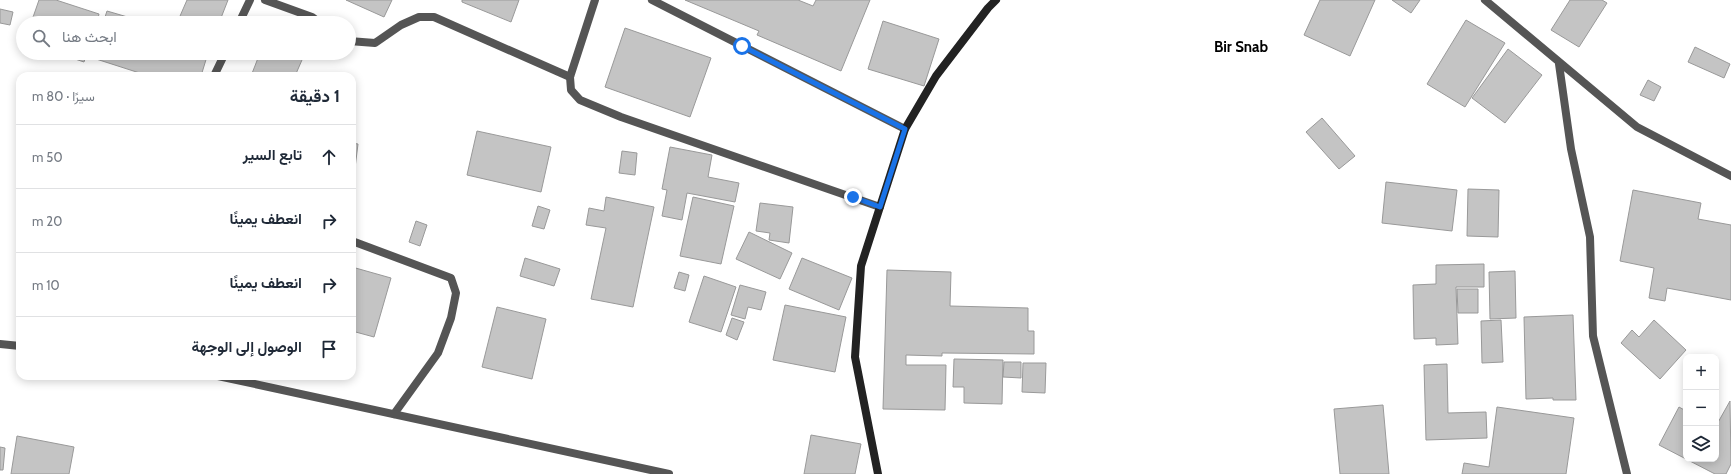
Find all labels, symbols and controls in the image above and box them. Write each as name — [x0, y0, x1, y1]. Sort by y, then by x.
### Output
search box — [16, 16, 356, 60]
icon: search — [30, 27, 52, 49]
text: ابحث هنا — [62, 28, 117, 46]
route start — [733, 37, 751, 55]
district label: Bir Snab — [1214, 38, 1269, 56]
text: 1 دقيقة — [290, 86, 340, 106]
text: سيرًا · 80 m — [32, 88, 95, 104]
text: تابع السير — [243, 146, 302, 164]
icon: ahead — [318, 146, 340, 168]
text: 50 m — [32, 149, 62, 165]
route end — [844, 188, 862, 206]
text: انعطف يمينًا — [229, 210, 302, 228]
icon: right — [318, 210, 340, 232]
text: 20 m — [32, 213, 62, 229]
text: انعطف يمينًا — [229, 274, 302, 292]
icon: right — [318, 274, 340, 296]
text: 10 m — [32, 277, 60, 293]
text: الوصول إلى الوجهة — [192, 338, 302, 356]
icon: arrive — [318, 338, 340, 360]
map controls — [1683, 354, 1719, 462]
button: + — [1683, 354, 1719, 390]
button: − — [1683, 390, 1719, 426]
button: layers — [1683, 426, 1719, 462]

